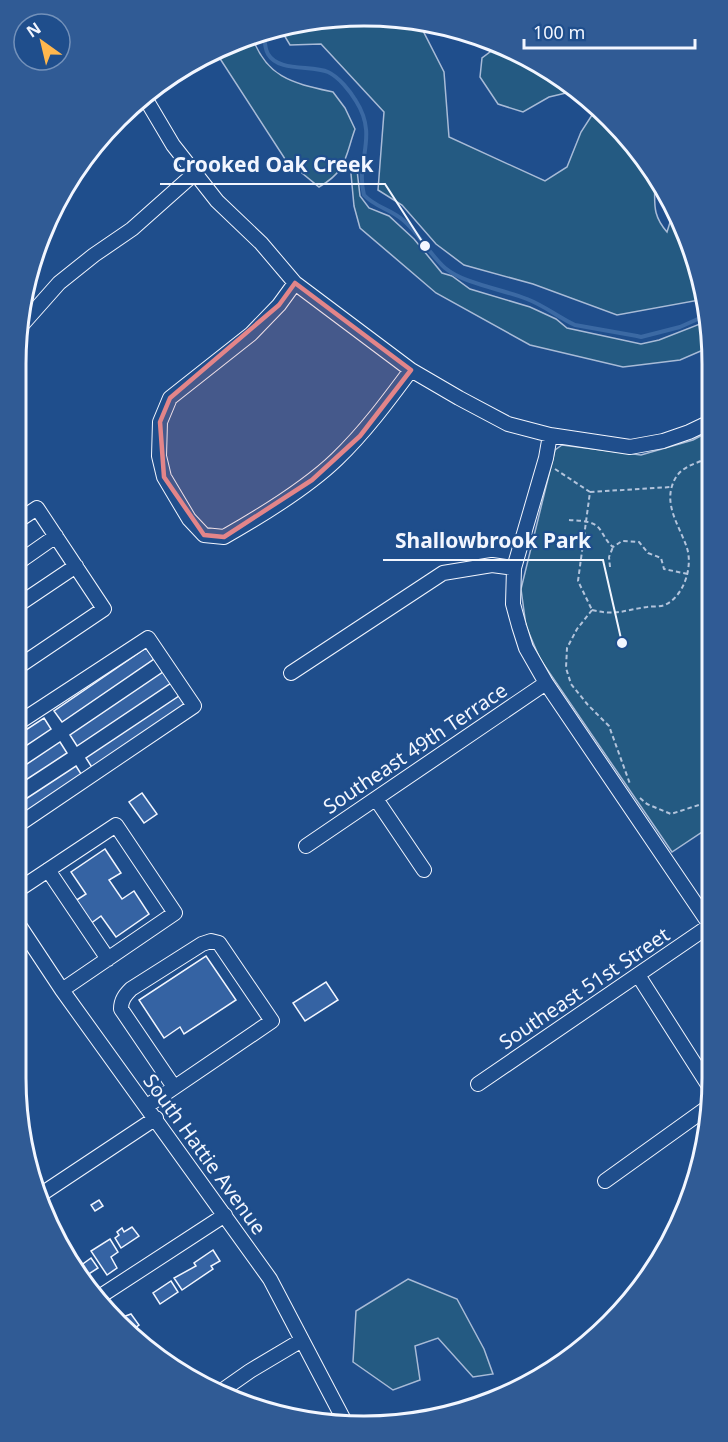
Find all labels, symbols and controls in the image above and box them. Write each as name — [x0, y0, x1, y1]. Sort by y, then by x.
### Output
north arrow — [12, 12, 72, 72]
scale bar — [524, 12, 695, 50]
text: N — [22, 17, 45, 42]
text: 100 m — [533, 20, 585, 44]
callout: Crooked Oak Creek — [160, 145, 385, 184]
text: Crooked Oak Creek — [172, 150, 375, 178]
callout: Shallowbrook Park — [383, 521, 603, 560]
text: Shallowbrook Park — [395, 526, 592, 554]
street label: Southeast 49th Terrace — [318, 676, 512, 820]
street label: Southeast 51st Street — [493, 921, 675, 1055]
street label: South Hattie Avenue — [137, 1068, 273, 1240]

